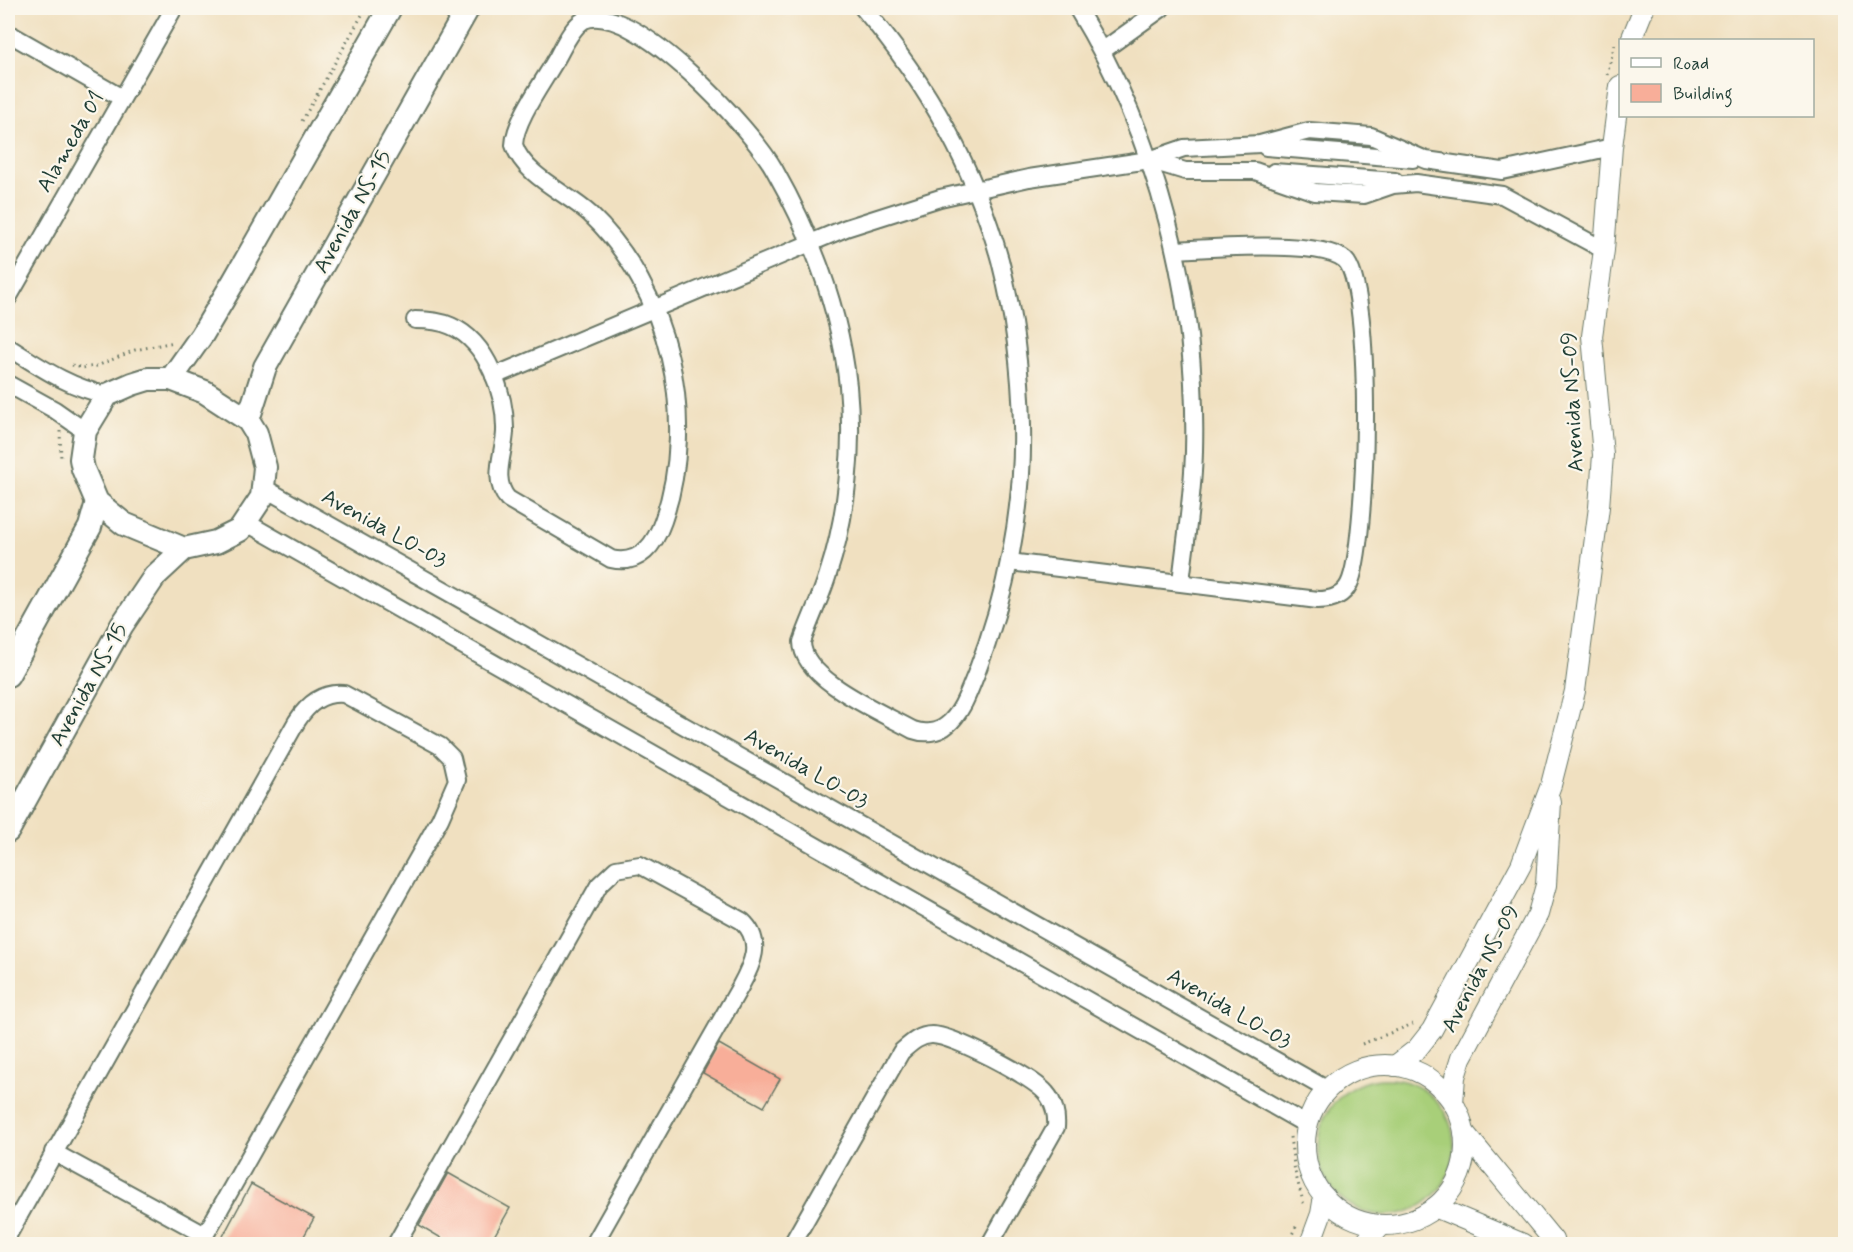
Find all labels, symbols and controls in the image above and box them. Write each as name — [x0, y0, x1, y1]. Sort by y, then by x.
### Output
legend — [1619, 39, 1814, 117]
text: Road — [1673, 52, 1709, 76]
text: Building — [1673, 82, 1733, 108]
street label: Alameda 01 — [31, 86, 111, 198]
street label: Avenida NS-15 — [308, 145, 398, 279]
street label: Avenida NS-09 — [1555, 331, 1591, 473]
street label: Avenida LO-03 — [316, 483, 452, 575]
street label: Avenida NS-15 — [44, 618, 134, 752]
street label: Avenida LO-03 — [739, 722, 873, 816]
street label: Avenida NS-09 — [1436, 900, 1526, 1038]
street label: Avenida LO-03 — [1162, 962, 1296, 1056]

